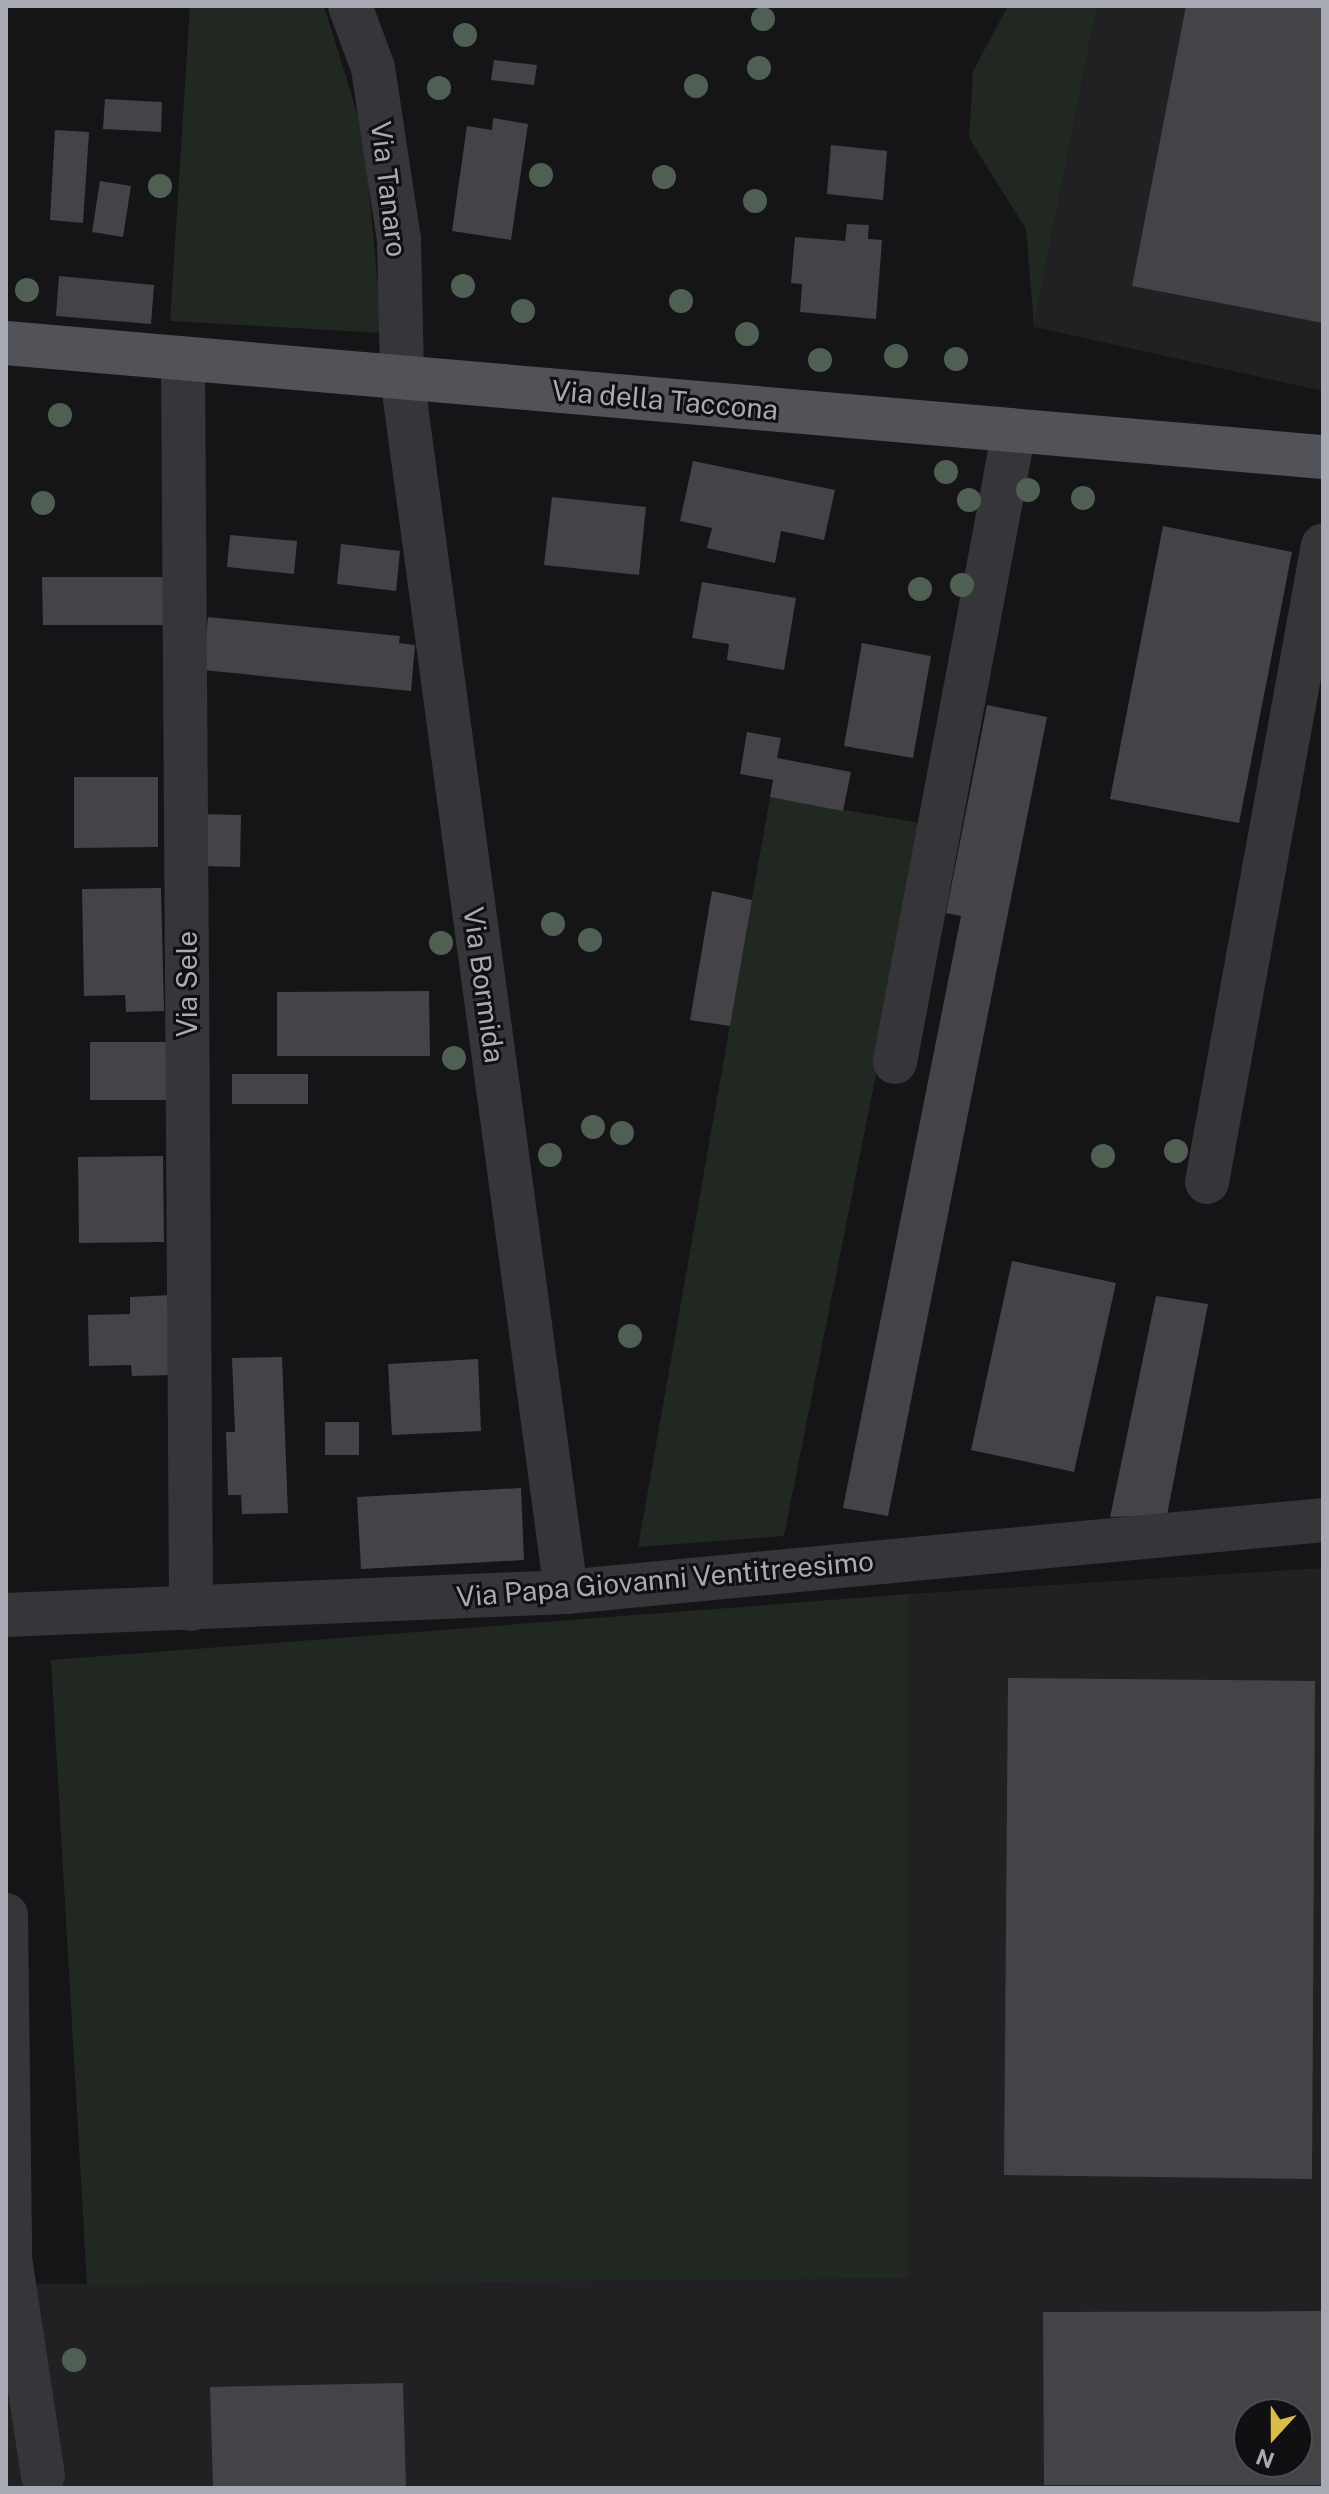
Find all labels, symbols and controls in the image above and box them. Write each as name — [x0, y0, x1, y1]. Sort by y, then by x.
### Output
street label: Via Tanaro — [364, 119, 414, 259]
street label: Via della Taccona — [550, 373, 780, 427]
street label: Via Bormida — [456, 905, 512, 1065]
street label: Via Sele — [170, 931, 204, 1037]
street label: Via Papa Giovanni Ventitreesimo — [455, 1544, 875, 1614]
north arrow — [1233, 2398, 1313, 2478]
text: N — [1252, 2443, 1278, 2474]

